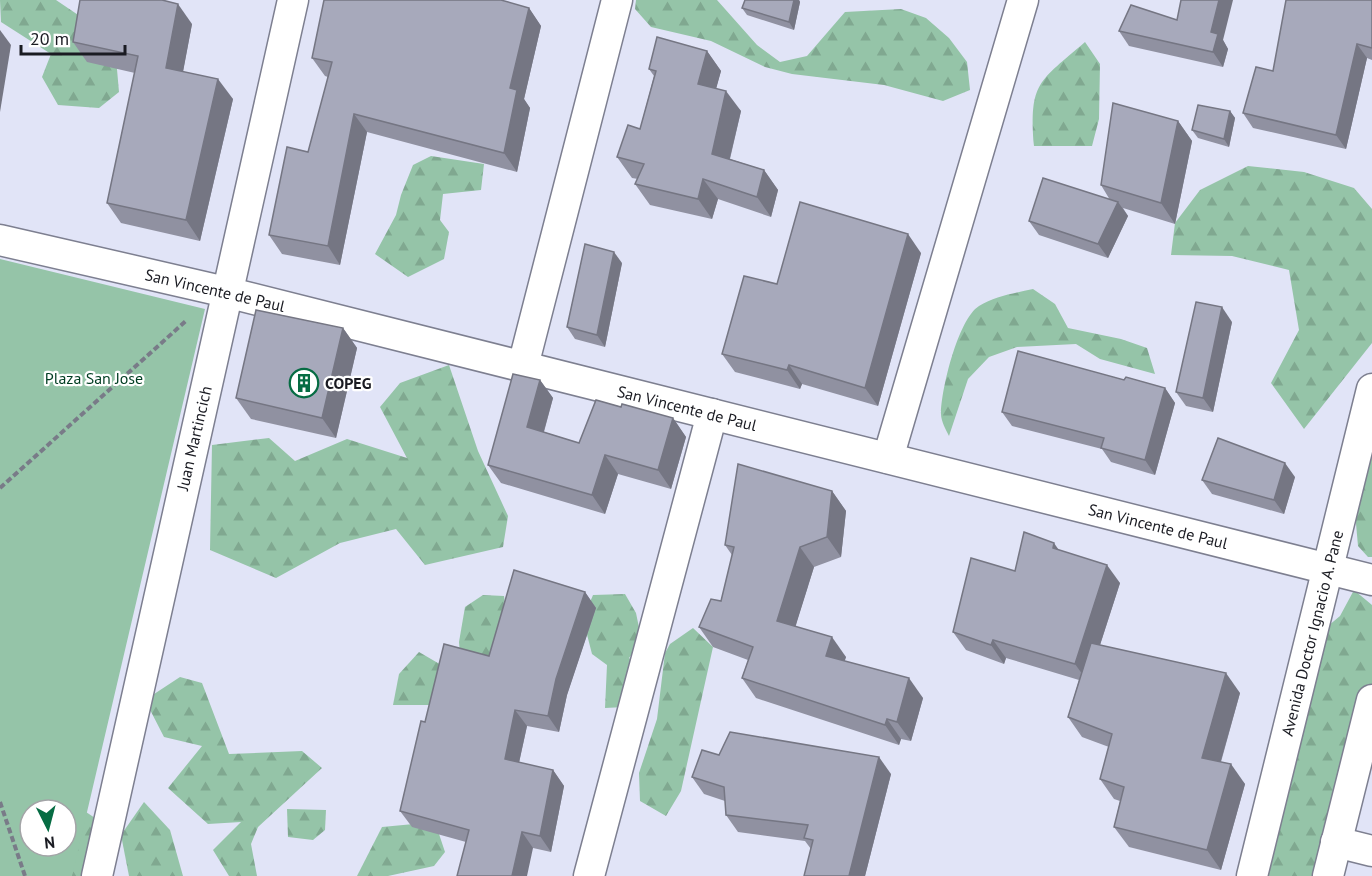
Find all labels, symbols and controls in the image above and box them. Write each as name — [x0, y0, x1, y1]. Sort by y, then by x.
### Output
scale bar — [21, 18, 124, 56]
text: 20 m — [30, 27, 69, 50]
street label: San Vincente de Paul — [143, 264, 287, 316]
building icon: COPEG — [288, 367, 320, 399]
park label: Plaza San Jose — [45, 368, 143, 388]
place label: COPEG — [325, 373, 372, 393]
street label: San Vincente de Paul — [615, 381, 759, 435]
street label: Juan Martincich — [172, 384, 216, 493]
street label: San Vincente de Paul — [1086, 499, 1230, 553]
street label: Avenida Doctor Ignacio A. Pane — [1277, 528, 1347, 738]
north arrow — [18, 798, 78, 858]
text: N — [43, 832, 56, 853]

